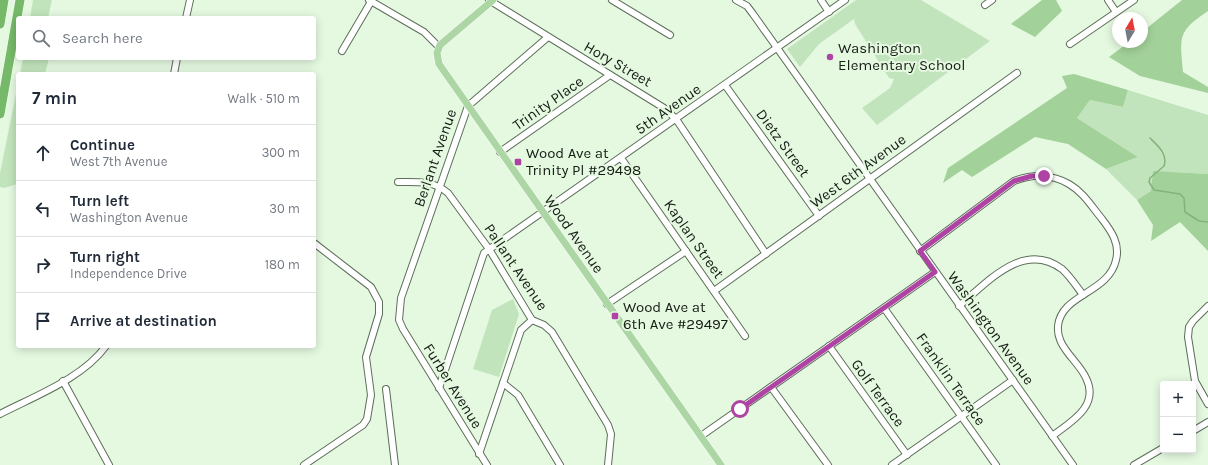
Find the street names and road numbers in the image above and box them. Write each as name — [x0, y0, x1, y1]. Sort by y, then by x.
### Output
street label: Hory Street — [581, 37, 655, 91]
street label: Trinity Place — [509, 72, 587, 134]
street label: 5th Avenue — [632, 80, 704, 138]
street label: Dietz Street — [752, 106, 814, 181]
street label: Berlant Avenue — [410, 107, 460, 209]
street label: West 6th Avenue — [807, 130, 909, 212]
street label: Wood Avenue — [540, 192, 608, 276]
street label: Kaplan Street — [660, 196, 728, 282]
street label: Pallant Avenue — [480, 220, 552, 314]
street label: Washington Avenue — [944, 268, 1038, 388]
street label: Franklin Terrace — [912, 329, 990, 429]
street label: Furber Avenue — [420, 340, 486, 432]
street label: Golf Terrace — [847, 356, 909, 430]

